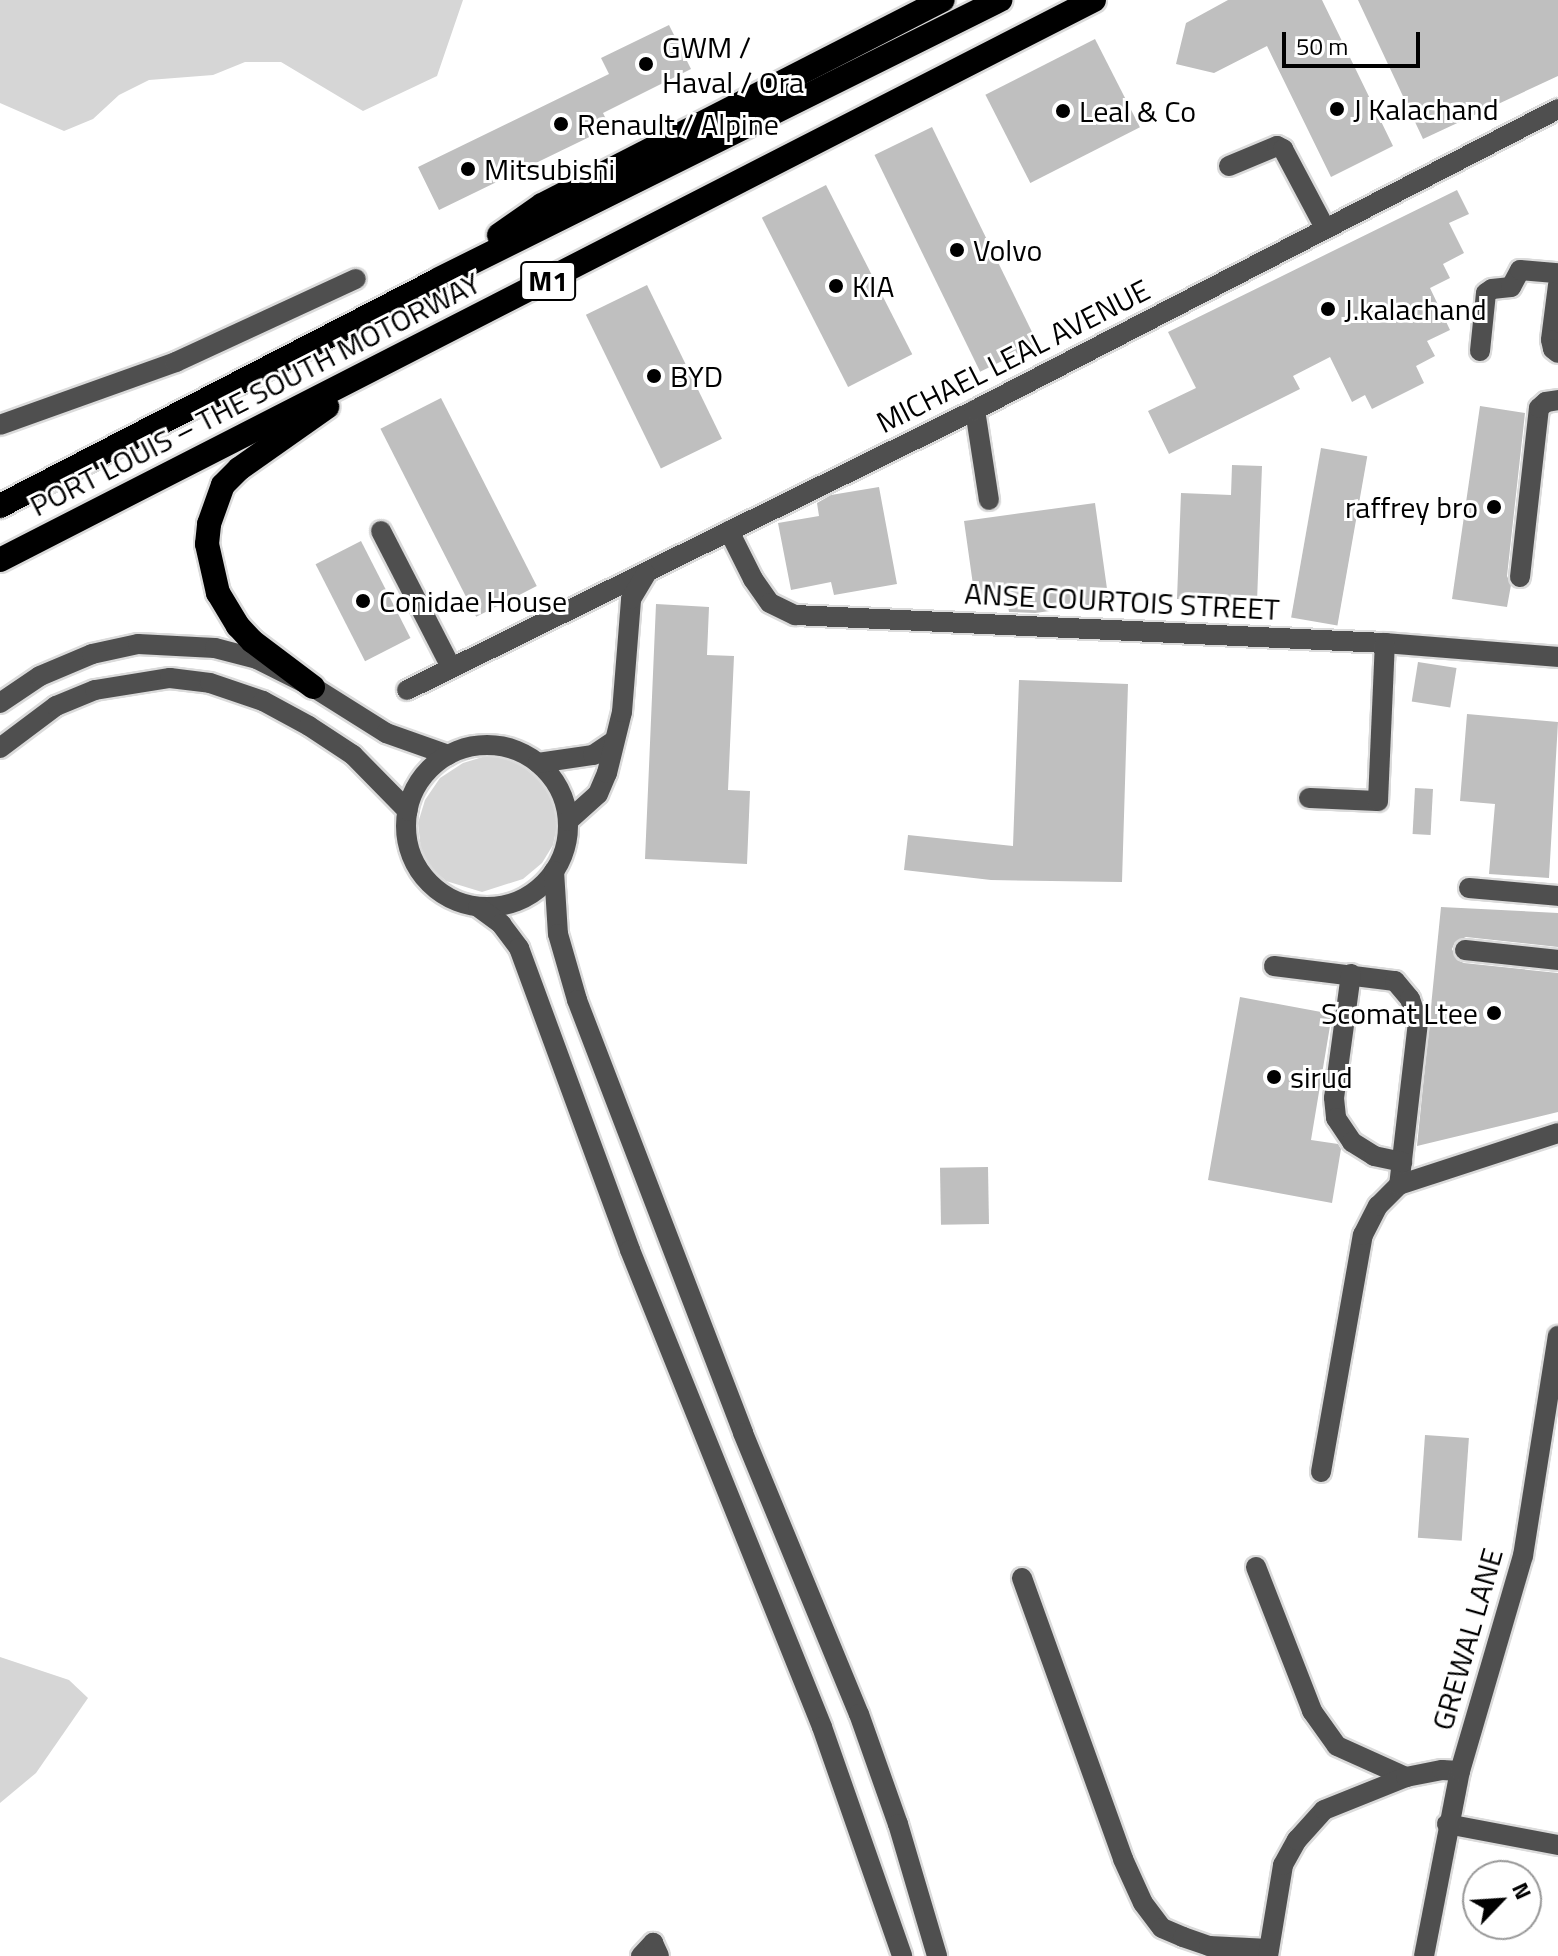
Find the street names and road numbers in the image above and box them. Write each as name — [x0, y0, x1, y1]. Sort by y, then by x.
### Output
road number: M1 — [520, 257, 576, 305]
street label: PORT LOUIS – THE SOUTH MOTORWAY — [24, 264, 486, 524]
street label: MICHAEL LEAL AVENUE — [870, 271, 1156, 441]
street label: ANSE COURTOIS STREET — [963, 575, 1281, 627]
street label: GREWAL LANE — [1424, 1544, 1510, 1734]

